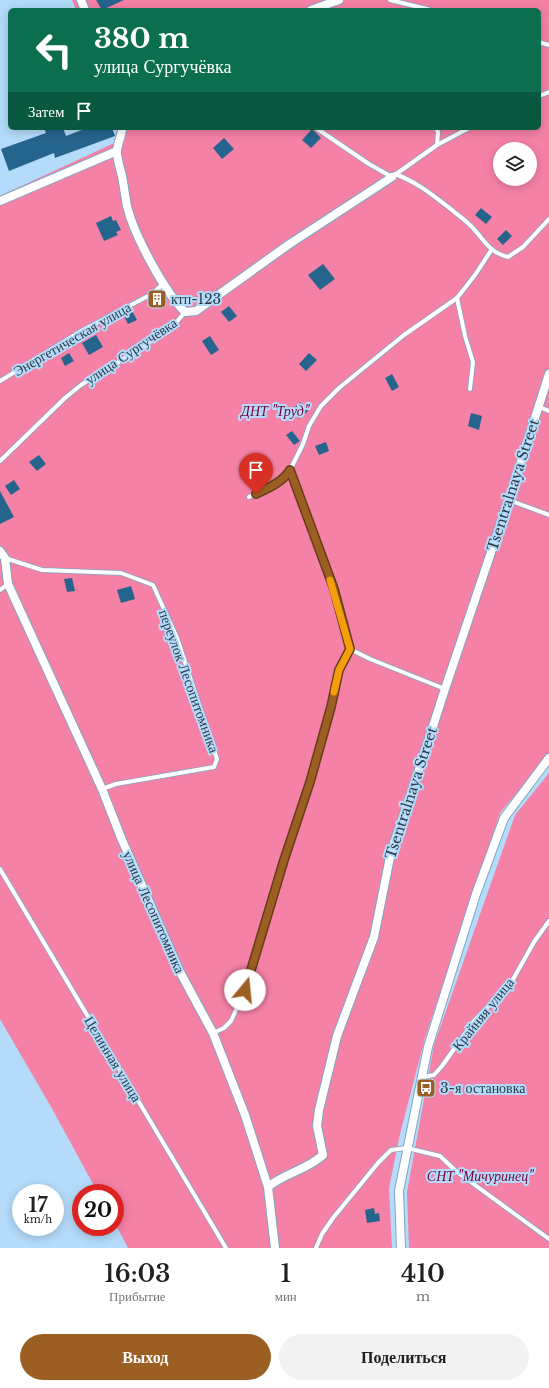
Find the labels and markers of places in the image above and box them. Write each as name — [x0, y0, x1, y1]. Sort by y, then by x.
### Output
building icon: ктп-123 — [146, 288, 168, 310]
place label: ктп-123 — [171, 290, 221, 308]
pin — [239, 453, 273, 494]
bus stop icon: 3-я остановка — [415, 1077, 437, 1099]
place label: 3-я остановка — [440, 1079, 526, 1097]

